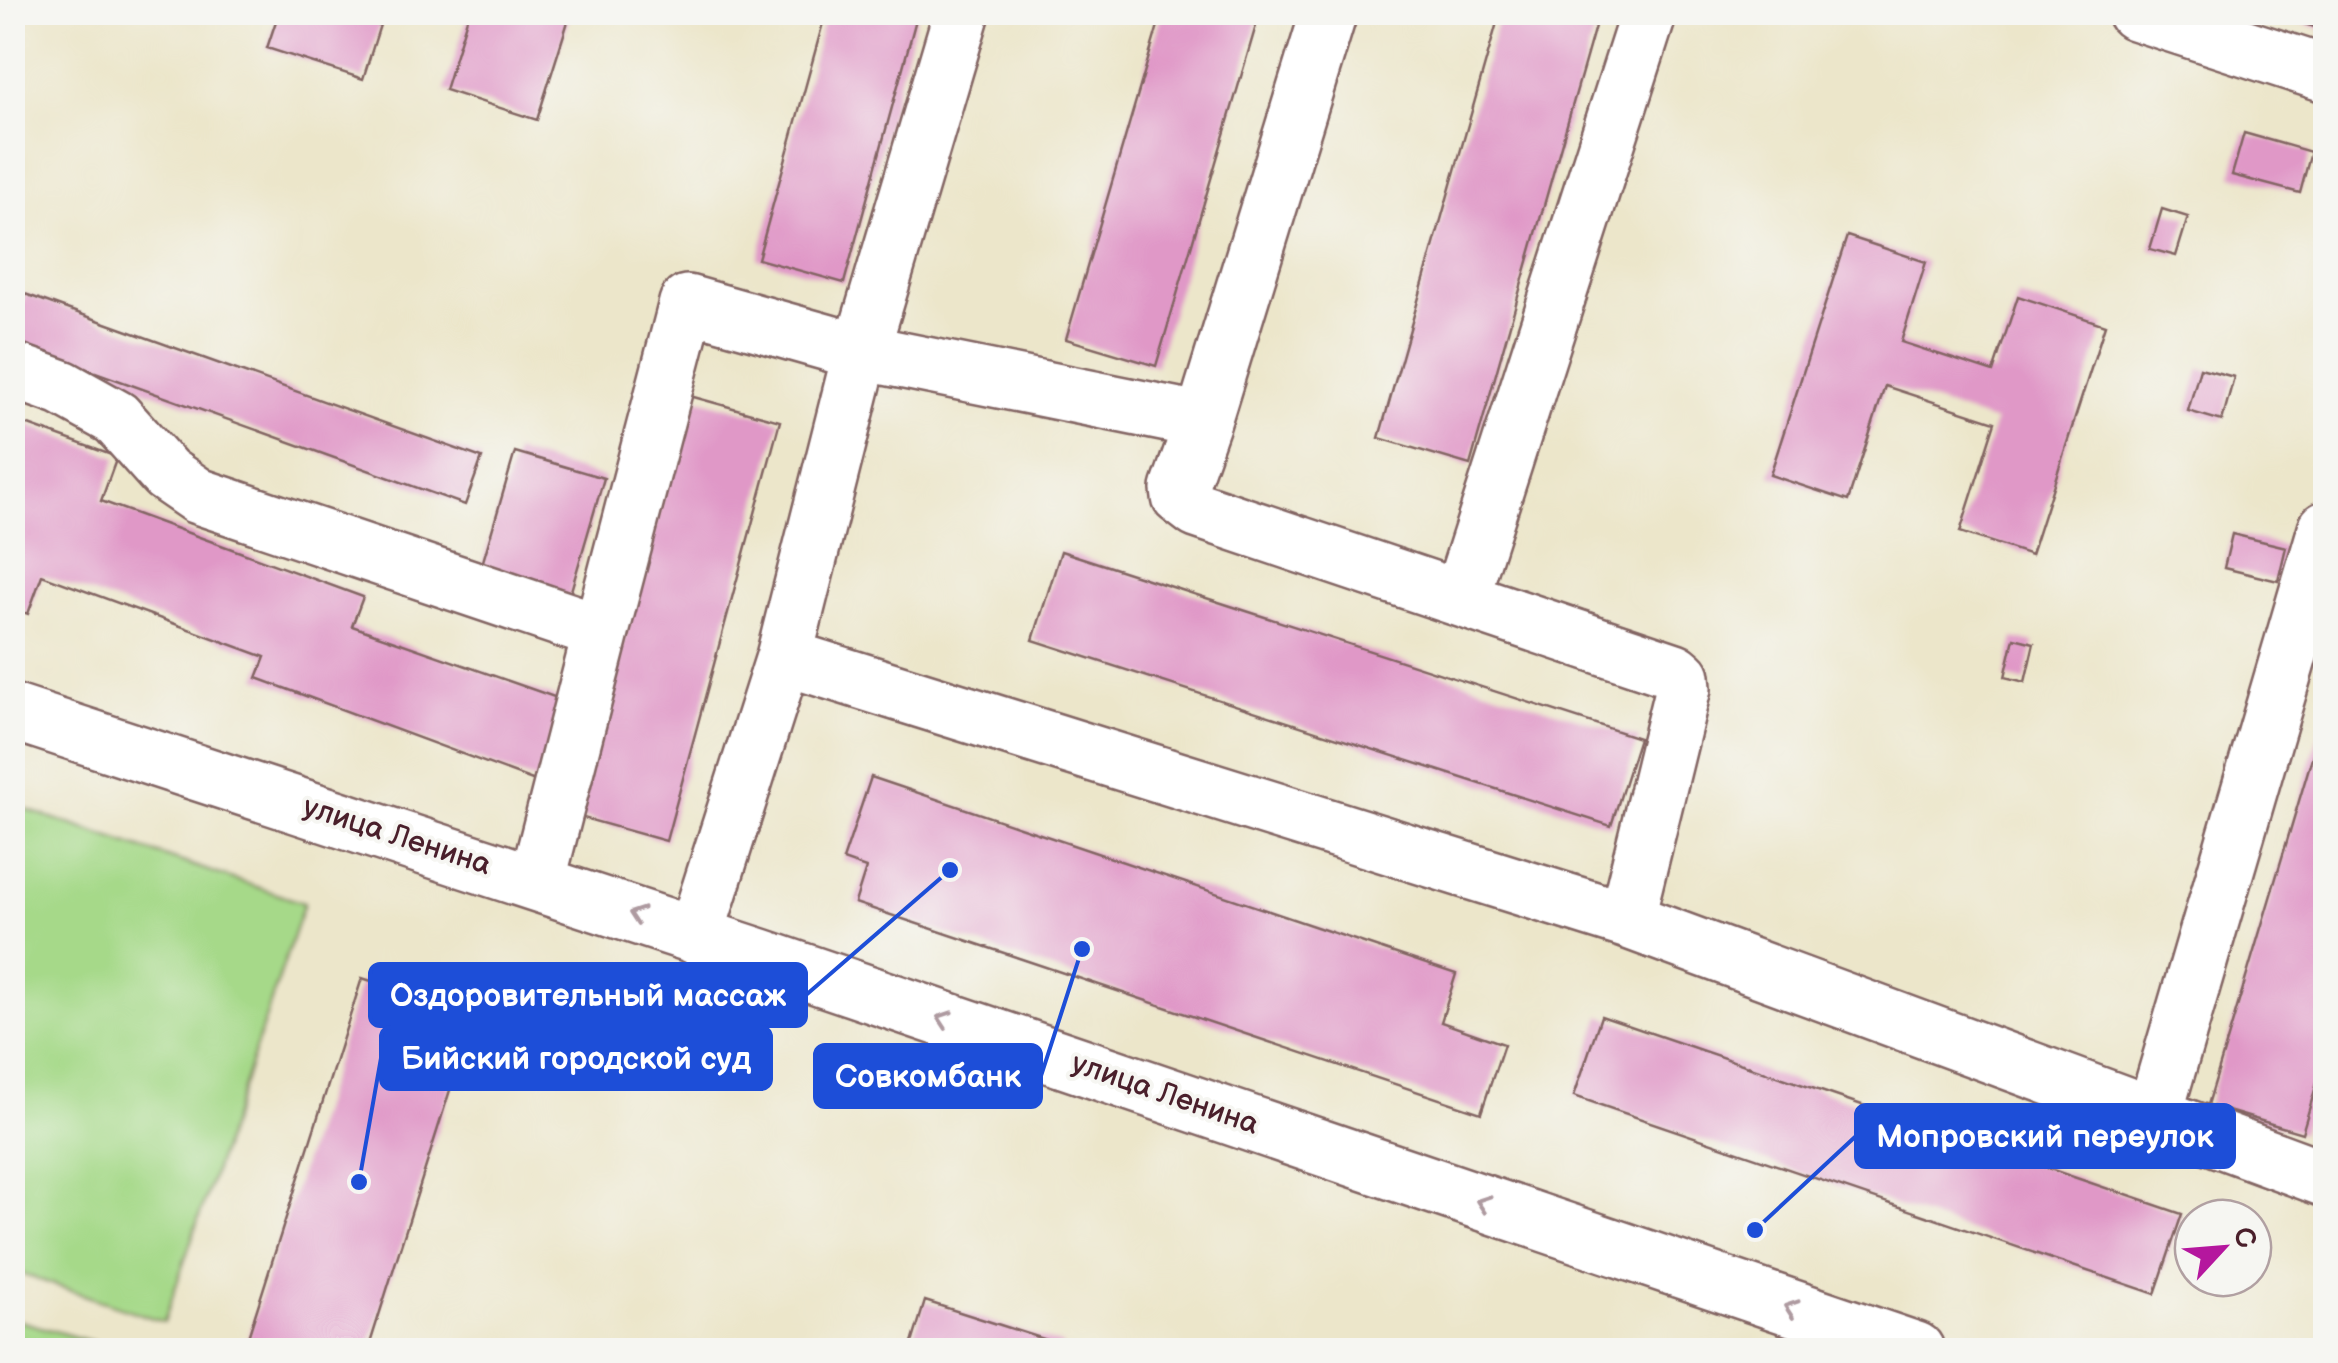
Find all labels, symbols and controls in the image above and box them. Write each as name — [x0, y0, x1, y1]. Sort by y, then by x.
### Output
street label: улица Ленина — [299, 789, 496, 883]
one-way arrow — [628, 907, 645, 927]
callout: Оздоровительный массаж — [370, 964, 806, 1026]
text: Оздоровительный массаж — [390, 977, 787, 1016]
one-way arrow — [936, 1010, 953, 1031]
callout: Бийский городской суд — [381, 1027, 771, 1089]
text: Бийский городской суд — [401, 1040, 752, 1079]
callout: Совкомбанк — [815, 1045, 1041, 1107]
street label: улица Ленина — [1067, 1045, 1263, 1143]
text: Совкомбанк — [835, 1058, 1022, 1097]
callout: Мопровский переулок — [1856, 1105, 2234, 1167]
text: Мопровский переулок — [1876, 1118, 2214, 1157]
one-way arrow — [1476, 1194, 1493, 1215]
north arrow — [2173, 1198, 2273, 1298]
text: С — [2225, 1222, 2263, 1254]
one-way arrow — [1783, 1299, 1800, 1319]

